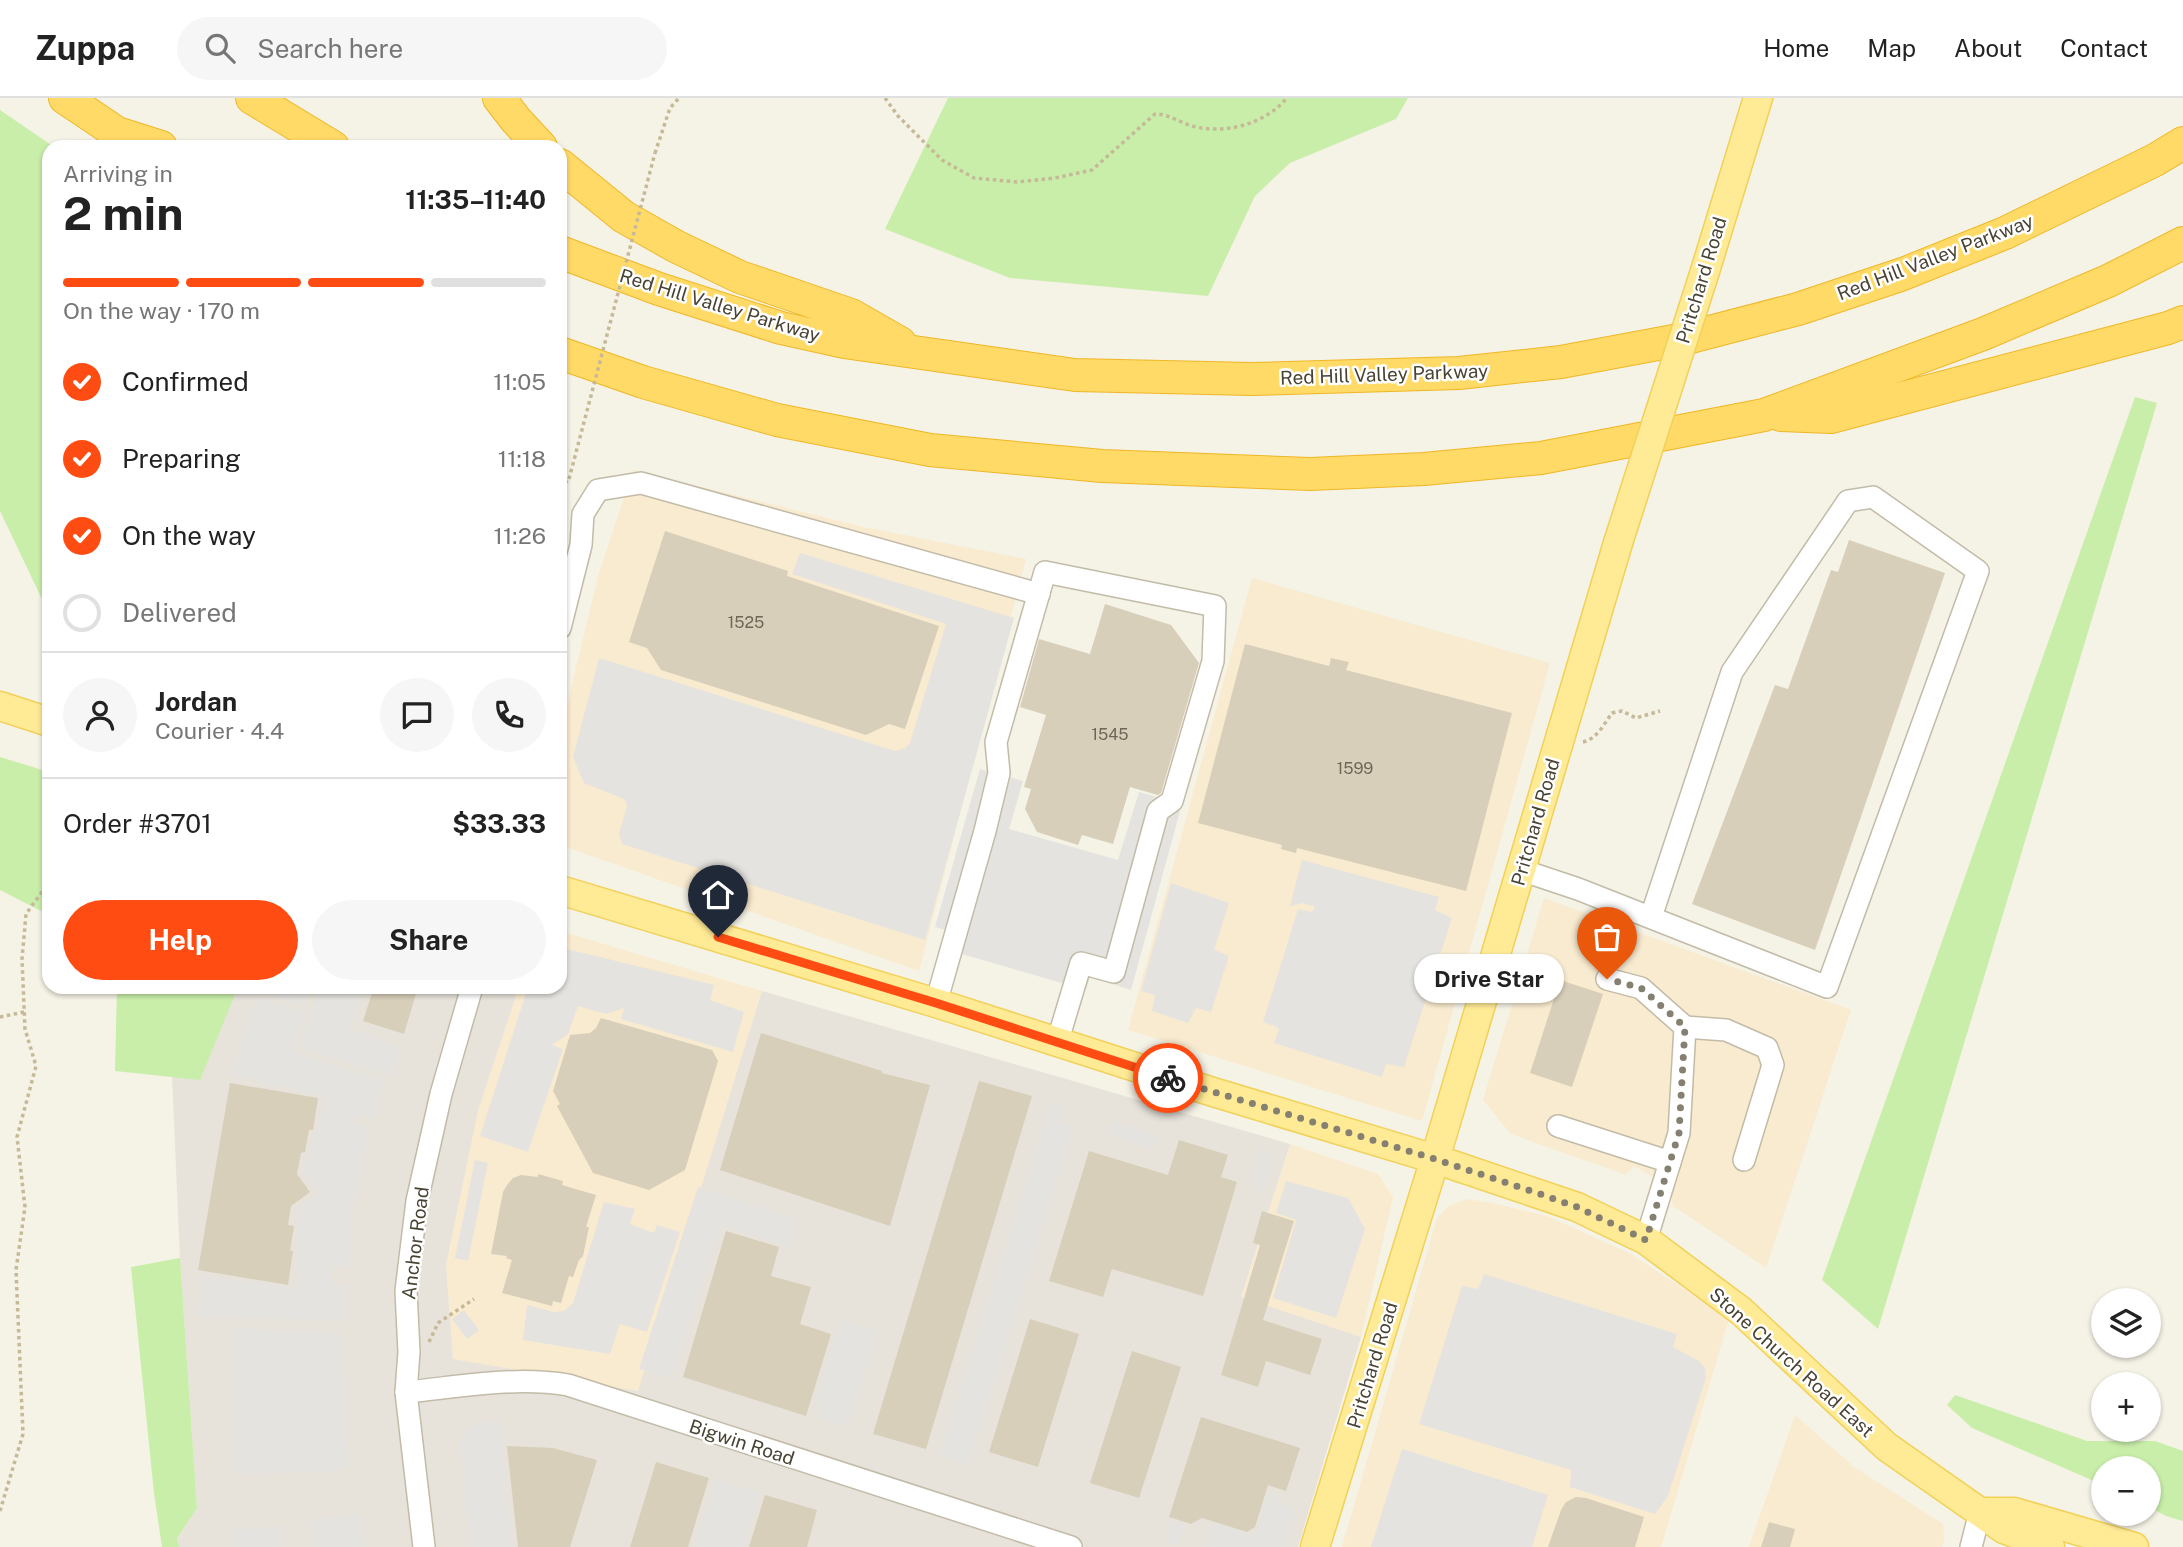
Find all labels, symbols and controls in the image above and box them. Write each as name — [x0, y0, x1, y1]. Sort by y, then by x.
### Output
search box — [177, 17, 667, 80]
text: Zuppa — [35, 29, 135, 67]
icon: search — [201, 29, 239, 67]
text: Search here — [257, 33, 403, 64]
text: Home — [1763, 34, 1829, 62]
text: Map — [1867, 34, 1916, 62]
text: About — [1954, 34, 2022, 62]
text: Contact — [2060, 34, 2148, 62]
text: Arriving in — [63, 160, 173, 187]
text: 11:35–11:40 — [405, 184, 546, 215]
text: 2 min — [63, 186, 183, 240]
street label: Red Hill Valley Parkway — [1834, 209, 2036, 305]
street label: Pritchard Road — [1671, 214, 1731, 346]
street label: Red Hill Valley Parkway — [617, 264, 823, 346]
text: On the way · 170 m — [63, 297, 260, 324]
street label: Red Hill Valley Parkway — [1280, 359, 1488, 389]
icon: check — [63, 363, 101, 401]
text: Confirmed — [122, 366, 249, 397]
text: 11:05 — [493, 368, 546, 395]
icon: check — [63, 440, 101, 478]
text: Preparing — [122, 443, 241, 474]
text: 11:18 — [498, 445, 546, 472]
icon: check — [63, 517, 101, 555]
text: On the way — [122, 520, 256, 551]
text: 11:26 — [494, 522, 546, 549]
text: Delivered — [122, 597, 237, 628]
house number: 1525 — [728, 613, 764, 632]
button: person — [63, 678, 137, 752]
button: chat — [380, 678, 454, 752]
button: phone — [472, 678, 546, 752]
text: Jordan — [155, 686, 237, 717]
text: Courier · 4.4 — [155, 717, 284, 744]
house number: 1545 — [1092, 725, 1128, 744]
street label: Pritchard Road — [1506, 756, 1564, 888]
house number: 1599 — [1337, 759, 1373, 778]
text: Order #3701 — [63, 808, 212, 839]
text: $33.33 — [452, 808, 546, 839]
pin — [688, 865, 748, 937]
icon: home — [699, 876, 737, 914]
button: Help — [63, 900, 298, 980]
button: Share — [312, 900, 546, 980]
pin — [1577, 907, 1637, 979]
icon: bag — [1588, 918, 1626, 956]
callout: Drive Star — [1414, 954, 1565, 1004]
text: Drive Star — [1434, 965, 1544, 992]
courier — [1133, 1043, 1203, 1113]
icon: bike — [1149, 1059, 1187, 1097]
street label: Anchor Road — [397, 1185, 433, 1301]
street label: Stone Church Road East — [1705, 1283, 1879, 1441]
map controls — [2091, 1288, 2161, 1526]
button: layers — [2091, 1288, 2161, 1358]
street label: Pritchard Road — [1342, 1299, 1402, 1431]
button: + — [2091, 1372, 2161, 1442]
street label: Bigwin Road — [687, 1415, 797, 1469]
button: − — [2091, 1456, 2161, 1526]

